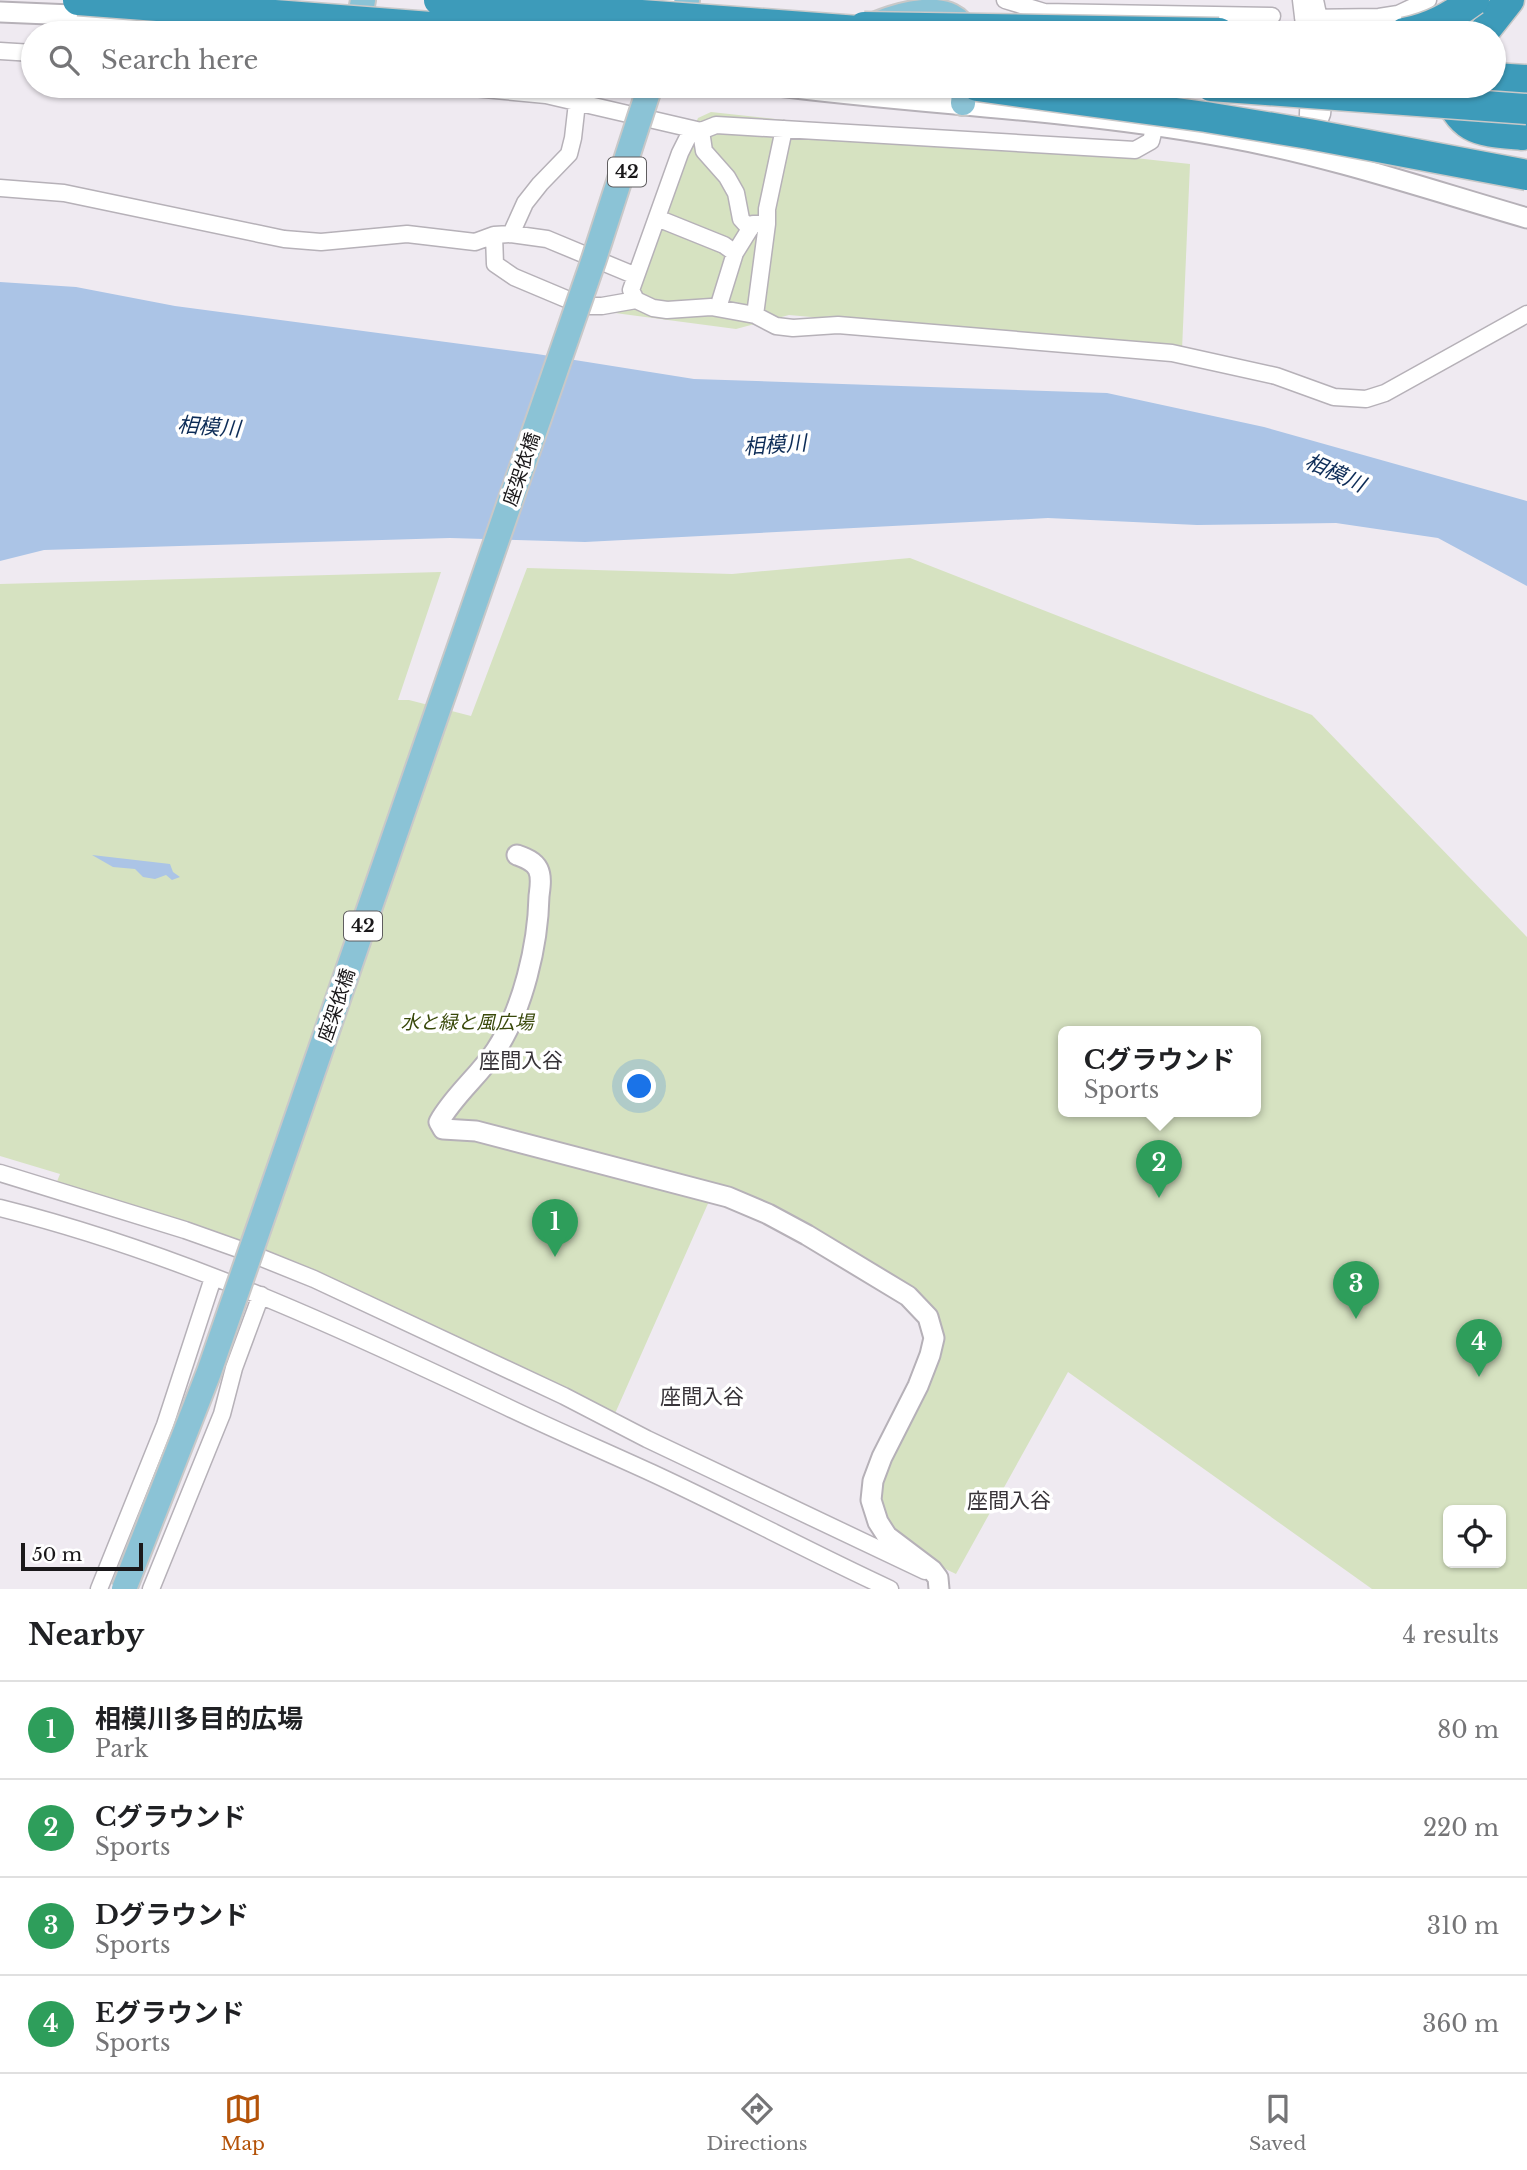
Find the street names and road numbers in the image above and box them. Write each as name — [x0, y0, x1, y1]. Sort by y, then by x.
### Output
road number: 42 — [608, 158, 646, 187]
street label: 座架依橋 — [498, 429, 545, 509]
road number: 42 — [344, 911, 382, 940]
street label: 座架依橋 — [313, 965, 360, 1045]

